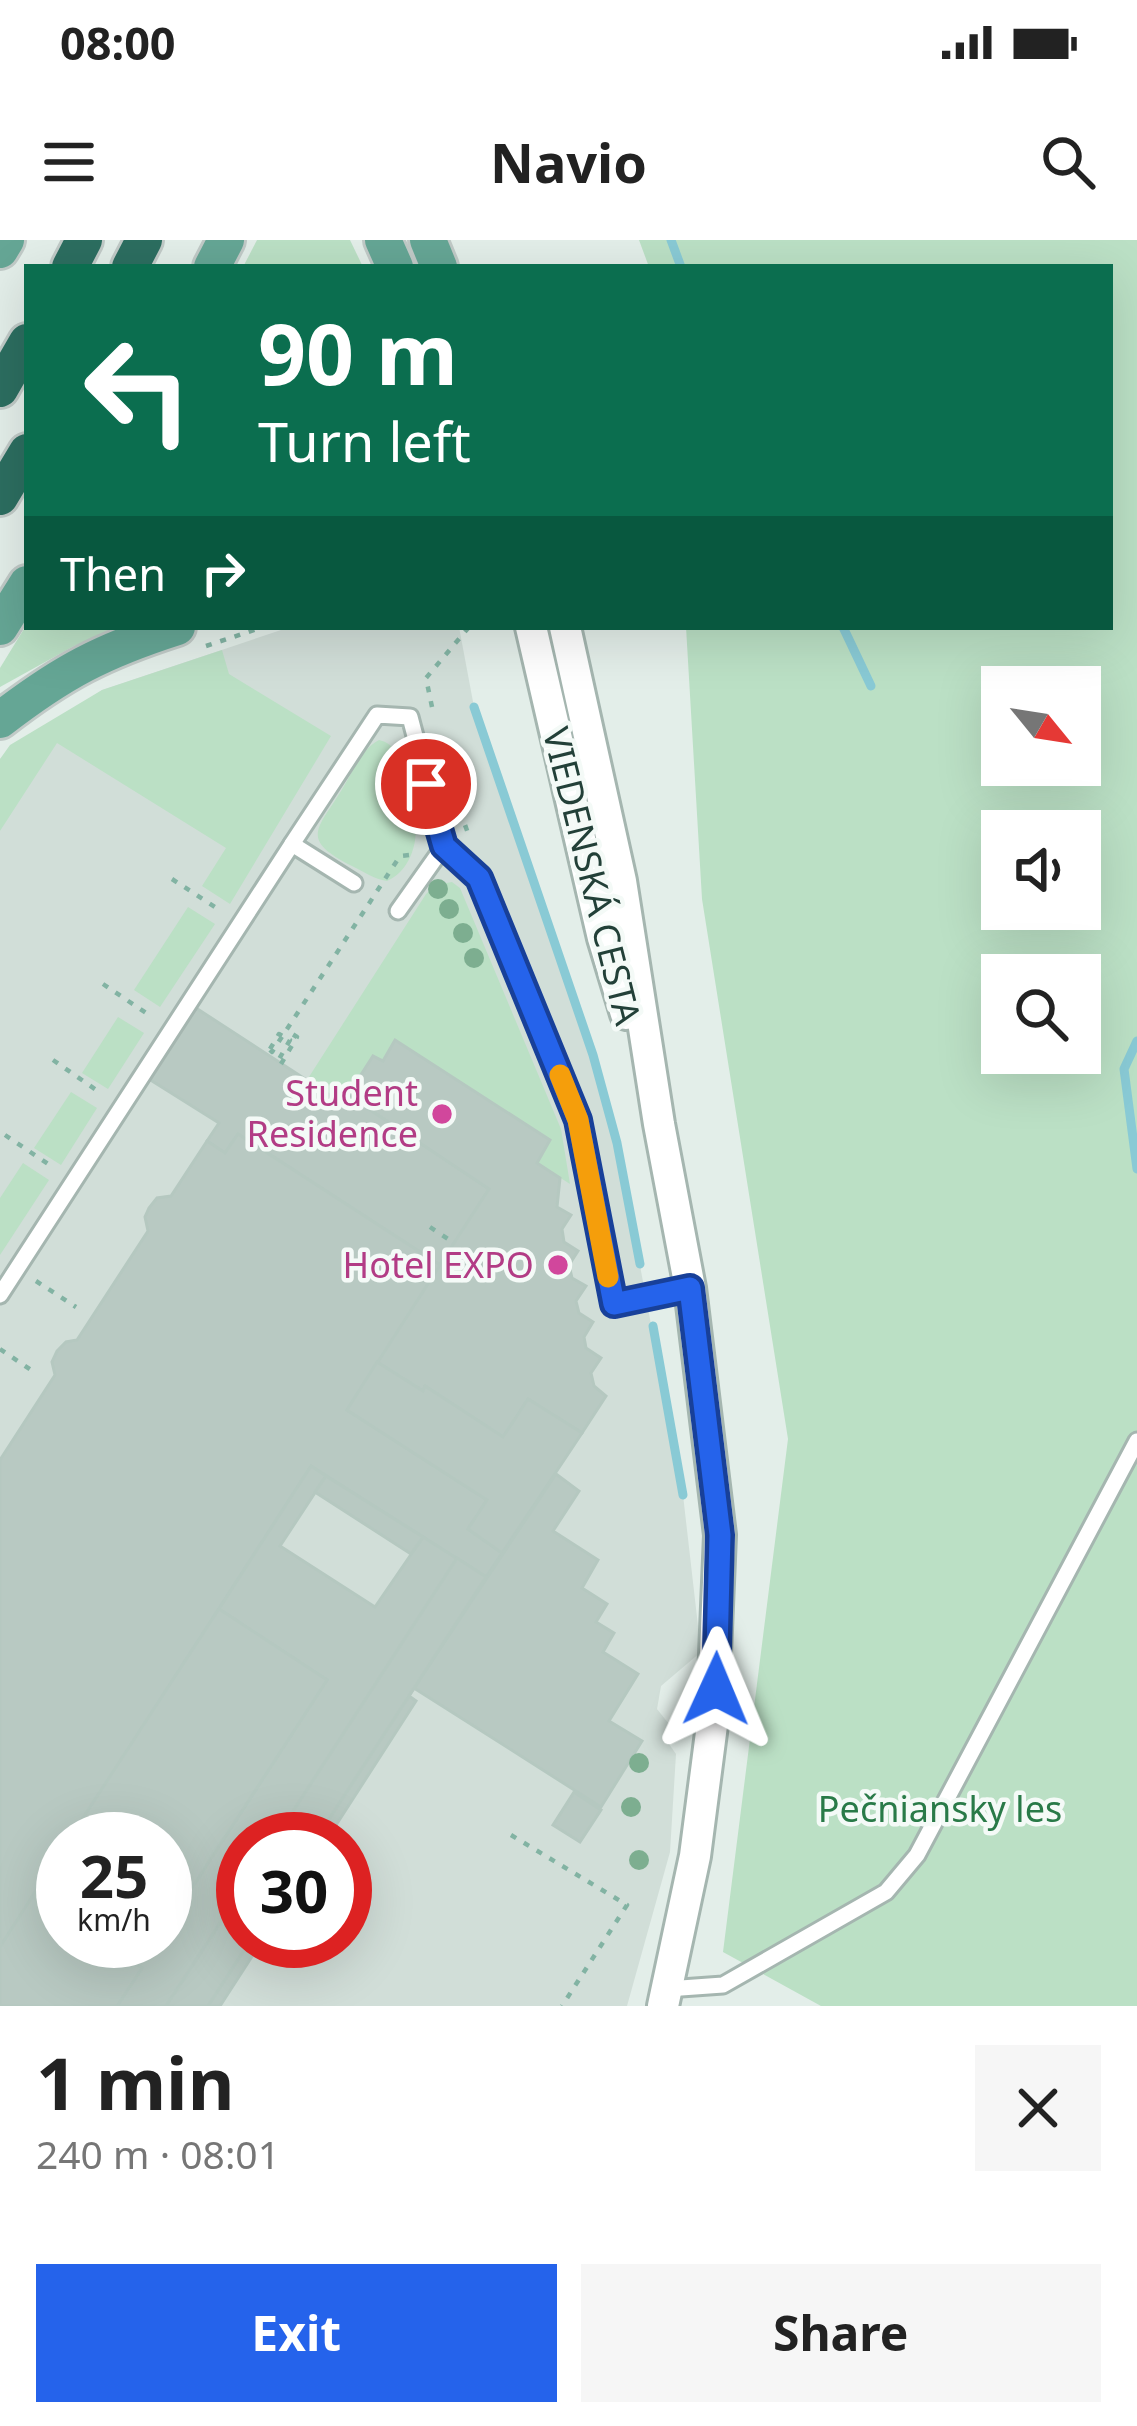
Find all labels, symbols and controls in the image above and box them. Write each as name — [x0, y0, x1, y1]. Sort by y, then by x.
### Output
text: 08:00 — [60, 12, 176, 73]
text: Navio — [490, 125, 647, 199]
icon: menu — [36, 129, 102, 195]
icon: search — [1035, 129, 1101, 195]
text: 90 m — [258, 295, 458, 410]
icon: left — [60, 312, 216, 468]
text: Turn left — [258, 404, 471, 478]
icon: right — [190, 540, 256, 606]
text: Then — [60, 543, 166, 604]
north arrow — [981, 666, 1101, 786]
map controls — [981, 666, 1101, 1074]
street label: VIEDENSKÁ CESTA — [532, 722, 653, 1030]
pin — [375, 733, 477, 835]
icon: arrive — [393, 751, 459, 817]
button: sound — [981, 810, 1101, 930]
button: search — [981, 954, 1101, 1074]
place label: Student Residence — [246, 1068, 418, 1158]
marker: Student Residence — [429, 1101, 455, 1127]
place label: Hotel EXPO — [343, 1240, 534, 1289]
marker: Hotel EXPO — [545, 1252, 571, 1278]
position arrow — [653, 1626, 779, 1752]
park label: Pečniansky les — [818, 1784, 1062, 1833]
speed limit sign: 30 — [216, 1812, 372, 1968]
text: 25 — [80, 1834, 148, 1916]
text: km/h — [77, 1899, 151, 1940]
text: 1 min — [36, 2033, 234, 2131]
button: close — [975, 2045, 1101, 2171]
text: 240 m · 08:01 — [36, 2127, 280, 2180]
button: Exit — [36, 2264, 557, 2402]
button: Share — [581, 2264, 1101, 2402]

